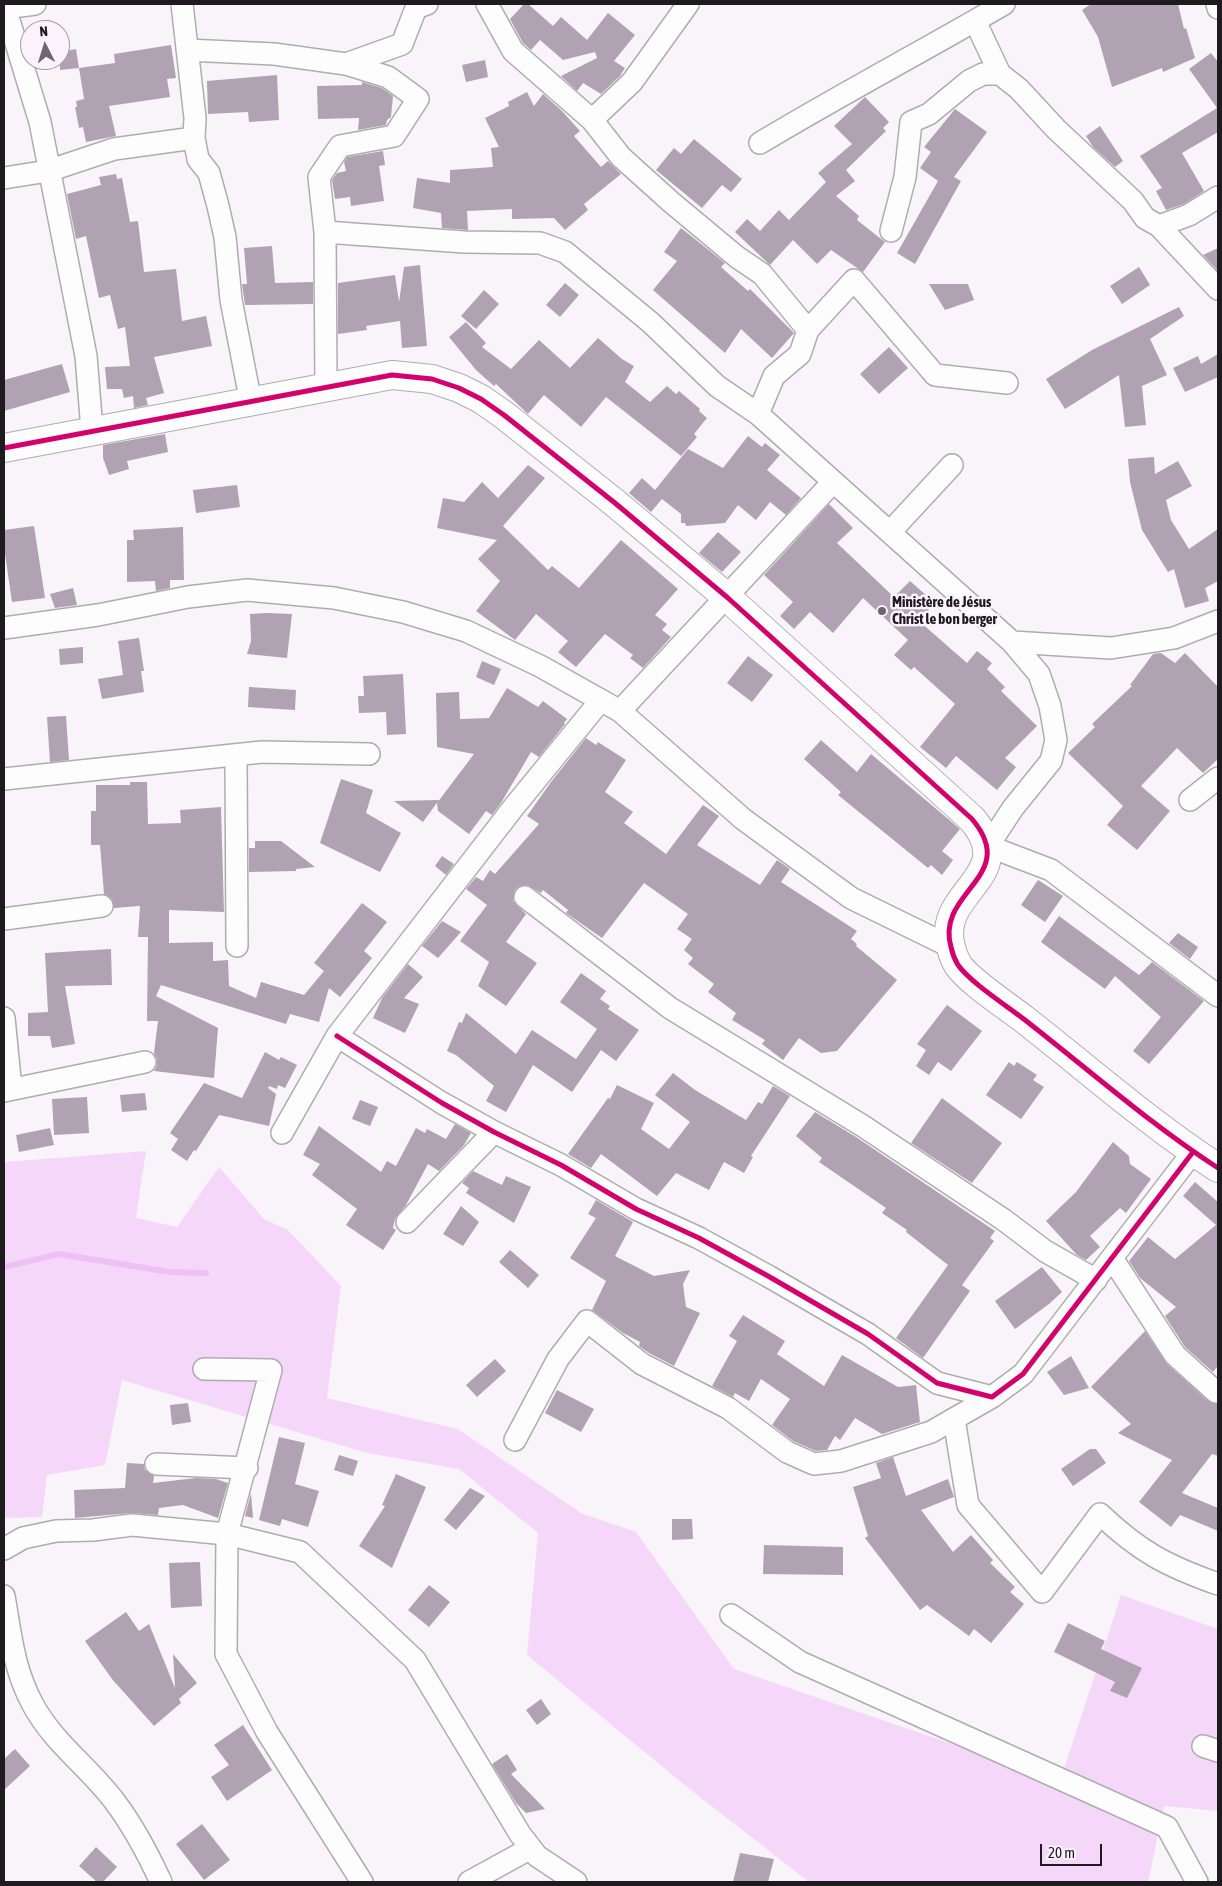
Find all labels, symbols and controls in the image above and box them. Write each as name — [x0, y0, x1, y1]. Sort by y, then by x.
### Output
north arrow — [20, 20, 70, 70]
text: N — [39, 23, 49, 39]
place label: Ministère de Jésus Christ le bon berger — [892, 593, 997, 628]
marker: Ministère de Jésus Christ le bon berger — [876, 605, 888, 617]
scale bar — [1042, 1834, 1104, 1866]
text: 20 m — [1048, 1844, 1075, 1861]

